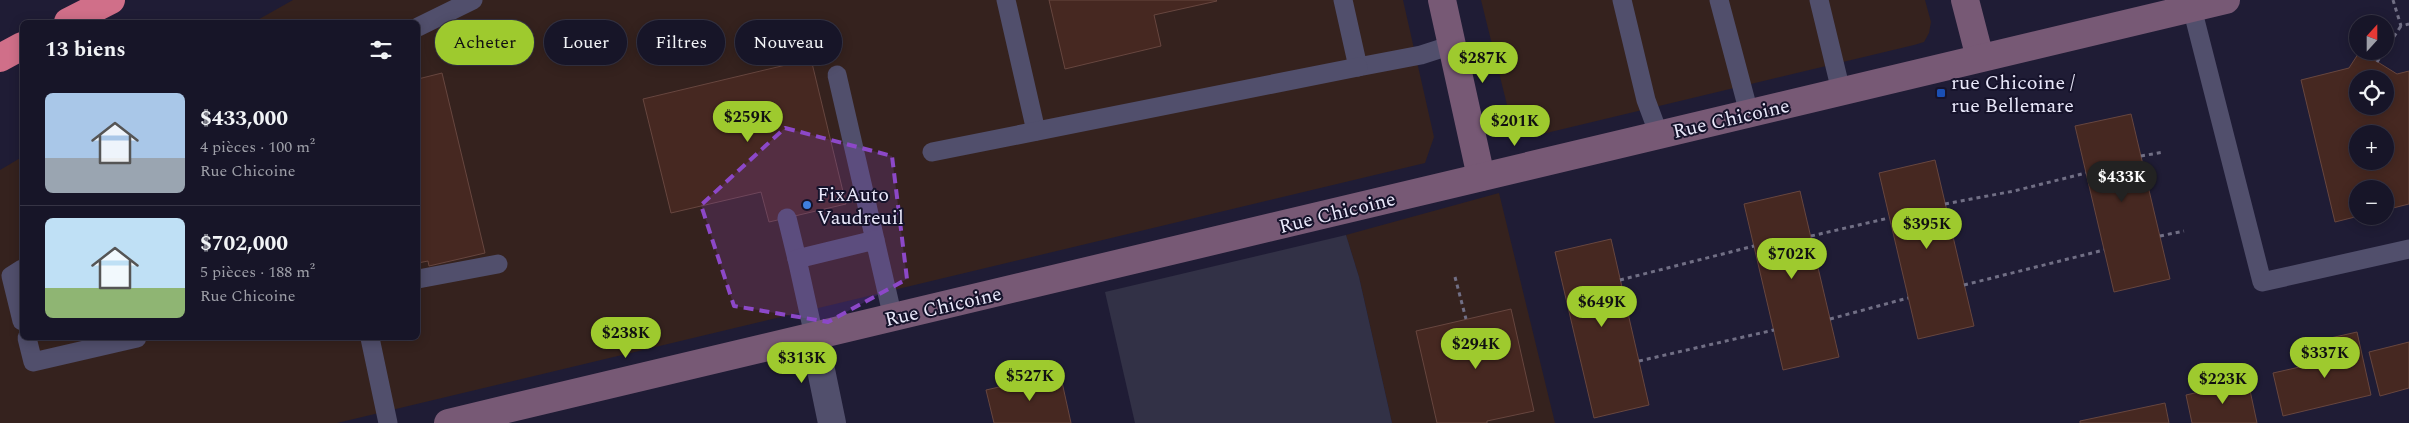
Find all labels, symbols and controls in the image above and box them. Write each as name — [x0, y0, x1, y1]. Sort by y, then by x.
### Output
north arrow — [2349, 15, 2394, 60]
map controls — [2349, 15, 2394, 225]
chip: Acheter — [435, 20, 534, 65]
chip: Louer — [544, 20, 627, 65]
chip: Filtres — [637, 20, 725, 65]
chip: Nouveau — [735, 20, 842, 65]
text: 13 biens — [45, 34, 126, 66]
icon: filters — [367, 36, 395, 64]
pin: $287K — [1448, 42, 1518, 84]
text: $287K — [1459, 46, 1507, 70]
place label: rue Chicoine / rue Bellemare — [1951, 68, 2075, 121]
button: locate — [2349, 70, 2394, 115]
marker: rue Chicoine / rue Bellemare — [1935, 87, 1947, 99]
street label: Rue Chicoine — [1670, 91, 1793, 147]
pin: $259K — [713, 100, 783, 143]
text: $433,000 — [200, 103, 288, 135]
pin: $201K — [1480, 104, 1550, 147]
text: $259K — [724, 105, 772, 129]
text: $201K — [1491, 109, 1539, 133]
icon: home — [85, 113, 145, 173]
button: + — [2349, 125, 2394, 170]
text: 4 pièces · 100 m² — [200, 135, 315, 159]
text: Rue Chicoine — [200, 159, 296, 183]
pin: $433K — [2087, 160, 2157, 203]
text: $433K — [2098, 165, 2146, 189]
place label: FixAuto Vaudreuil — [817, 180, 904, 233]
button: − — [2349, 180, 2394, 225]
street label: Rue Chicoine — [1276, 184, 1399, 242]
marker: FixAuto Vaudreuil — [801, 199, 813, 211]
pin: $395K — [1892, 208, 1962, 250]
text: $395K — [1903, 212, 1951, 236]
text: $702,000 — [200, 228, 288, 260]
icon: home — [85, 238, 145, 298]
pin: $702K — [1757, 238, 1827, 280]
text: $702K — [1768, 242, 1816, 266]
text: 5 pièces · 188 m² — [200, 260, 315, 284]
street label: Rue Chicoine — [882, 279, 1005, 335]
text: Rue Chicoine — [200, 284, 296, 308]
pin: $649K — [1567, 286, 1637, 328]
text: $649K — [1578, 290, 1626, 314]
pin: $238K — [591, 316, 661, 359]
text: $238K — [602, 321, 650, 345]
pin: $294K — [1441, 328, 1511, 370]
text: $294K — [1452, 332, 1500, 356]
pin: $337K — [2290, 336, 2360, 379]
text: $337K — [2301, 341, 2349, 365]
pin: $313K — [767, 342, 837, 384]
text: $313K — [778, 346, 826, 370]
pin: $527K — [995, 360, 1065, 402]
pin: $223K — [2188, 362, 2258, 405]
text: $527K — [1006, 364, 1054, 388]
text: $223K — [2199, 367, 2247, 391]

